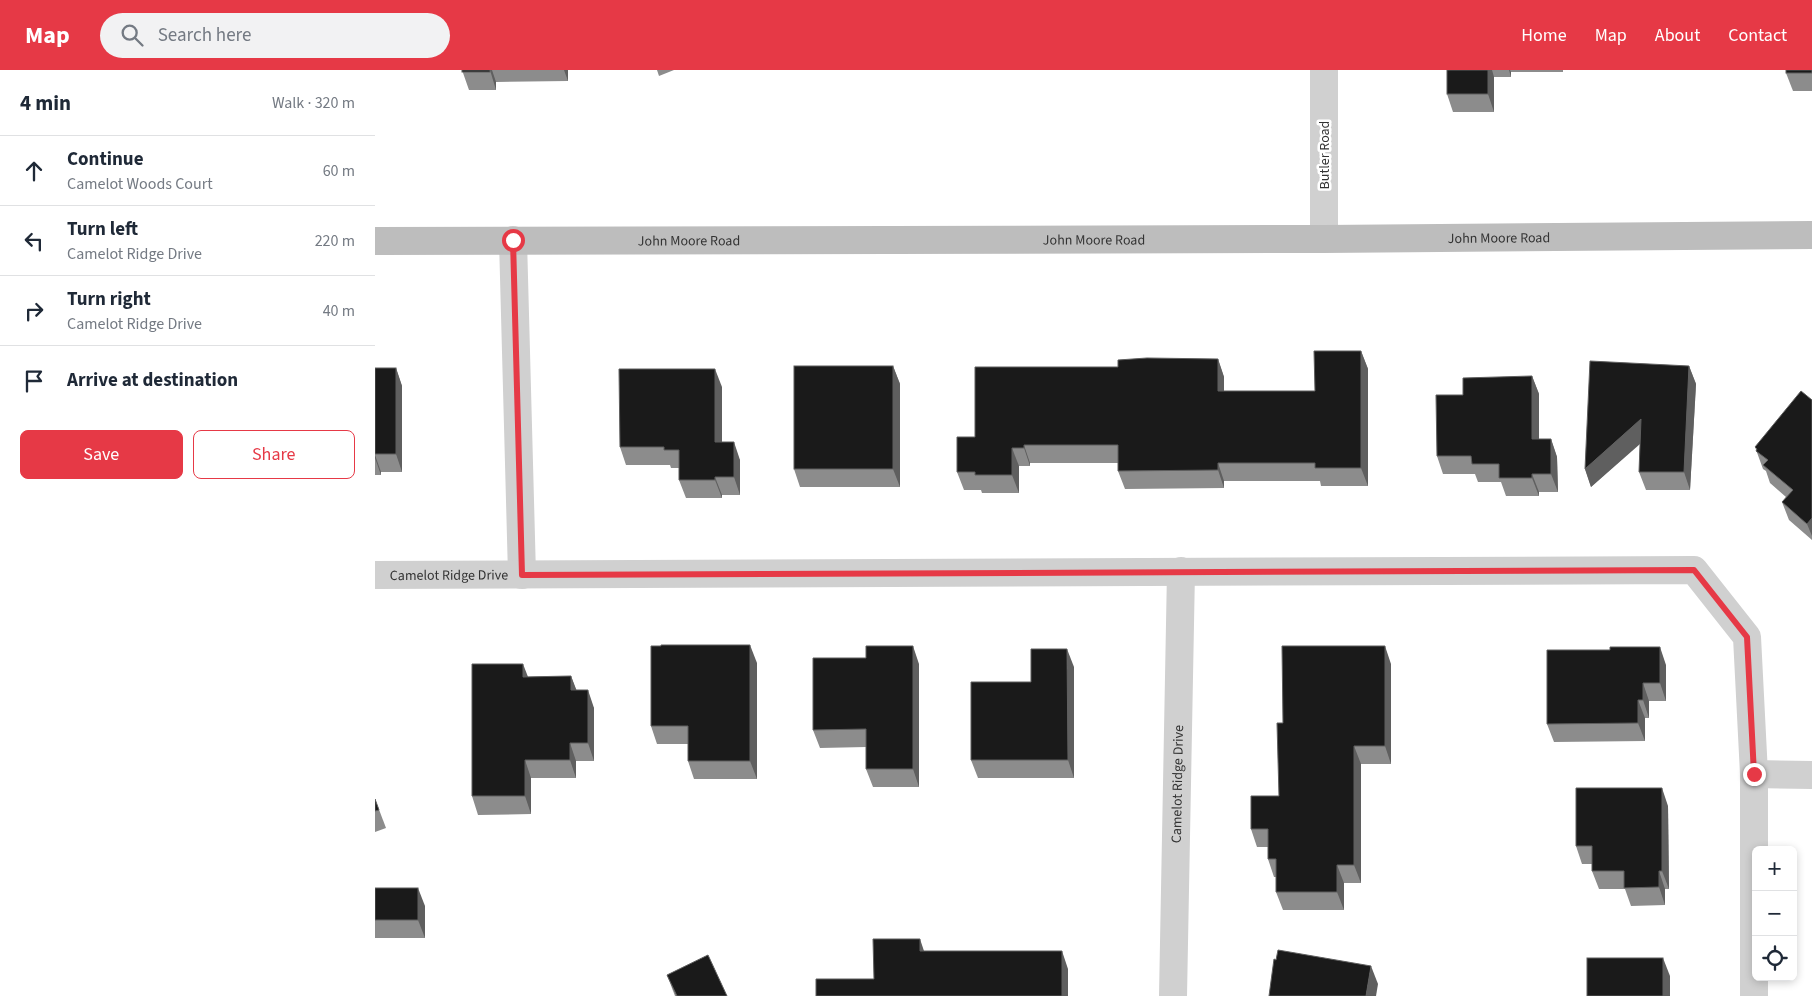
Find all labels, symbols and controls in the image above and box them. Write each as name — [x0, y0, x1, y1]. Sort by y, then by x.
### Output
search box — [100, 13, 450, 58]
text: Map — [25, 18, 70, 53]
icon: search — [118, 21, 146, 49]
text: Search here — [158, 22, 251, 49]
text: Home — [1521, 23, 1567, 48]
text: Map — [1595, 23, 1627, 48]
text: About — [1655, 23, 1700, 48]
text: Contact — [1728, 23, 1787, 48]
text: 4 min — [20, 88, 71, 118]
text: Walk · 320 m — [272, 92, 355, 114]
street label: Butler Road — [1315, 121, 1335, 189]
text: Continue — [67, 146, 144, 173]
icon: ahead — [20, 157, 48, 185]
text: 60 m — [323, 160, 355, 182]
text: Camelot Woods Court — [67, 173, 213, 195]
text: Turn left — [67, 216, 138, 243]
icon: left — [20, 227, 48, 255]
street label: John Moore Road — [1448, 228, 1550, 249]
route start — [502, 229, 525, 252]
text: 220 m — [315, 230, 355, 252]
street label: John Moore Road — [1043, 230, 1145, 251]
street label: John Moore Road — [638, 231, 740, 251]
text: Camelot Ridge Drive — [67, 243, 202, 265]
text: Turn right — [67, 286, 151, 313]
icon: right — [20, 297, 48, 325]
text: 40 m — [323, 300, 355, 322]
text: Camelot Ridge Drive — [67, 313, 202, 335]
icon: arrive — [20, 367, 48, 395]
text: Arrive at destination — [67, 367, 238, 394]
button: Save — [20, 430, 183, 479]
button: Share — [193, 430, 355, 479]
street label: Camelot Ridge Drive — [390, 565, 508, 586]
street label: Camelot Ridge Drive — [1167, 725, 1189, 843]
route end — [1743, 763, 1766, 786]
map controls — [1752, 846, 1797, 981]
button: + — [1752, 846, 1797, 891]
button: − — [1752, 891, 1797, 936]
button: locate — [1752, 936, 1797, 981]

